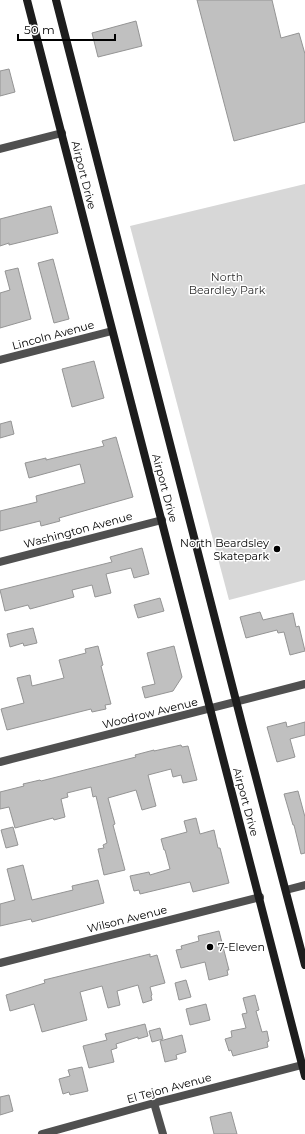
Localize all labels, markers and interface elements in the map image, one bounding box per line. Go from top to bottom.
scale bar [18,16,115,42]
text: 50 m [24,22,55,37]
street label: Airport Drive [69,139,99,211]
park label: North Beardley Park [189,270,266,297]
street label: Lincoln Avenue [10,317,96,353]
street label: Airport Drive [149,452,181,524]
street label: Washington Avenue [22,509,134,551]
place label: North Beardsley Skatepark [180,536,269,563]
marker: North Beardsley Skatepark [272,544,282,554]
street label: Woodrow Avenue [101,694,200,732]
street label: Airport Drive [230,766,262,838]
street label: Wilson Avenue [86,902,169,936]
place label: 7-Eleven [218,940,265,954]
marker: 7-Eleven [205,942,215,952]
street label: El Tejon Avenue [125,1070,213,1106]

